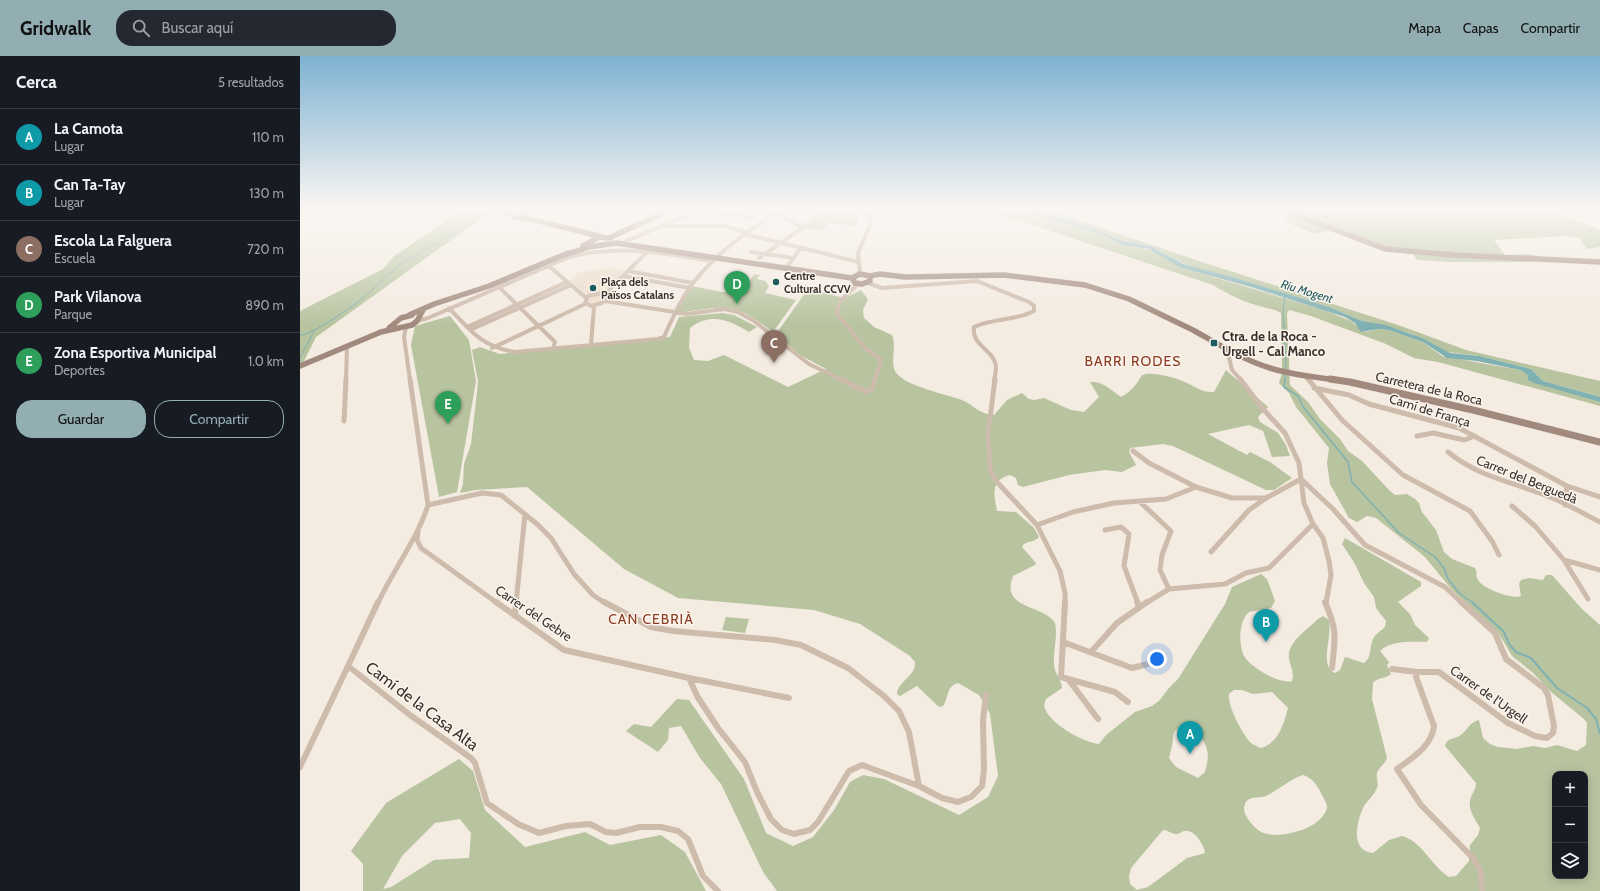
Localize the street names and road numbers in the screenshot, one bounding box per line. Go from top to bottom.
street label: Carretera de la Roca [1374,368,1485,408]
street label: Camí de França [1387,390,1473,430]
street label: Carrer del Berguedà [1474,451,1581,507]
street label: Carrer del Gebre [493,581,576,645]
street label: Camí de la Casa Alta [362,657,482,755]
street label: Carrer de l'Urgell [1447,662,1531,726]

